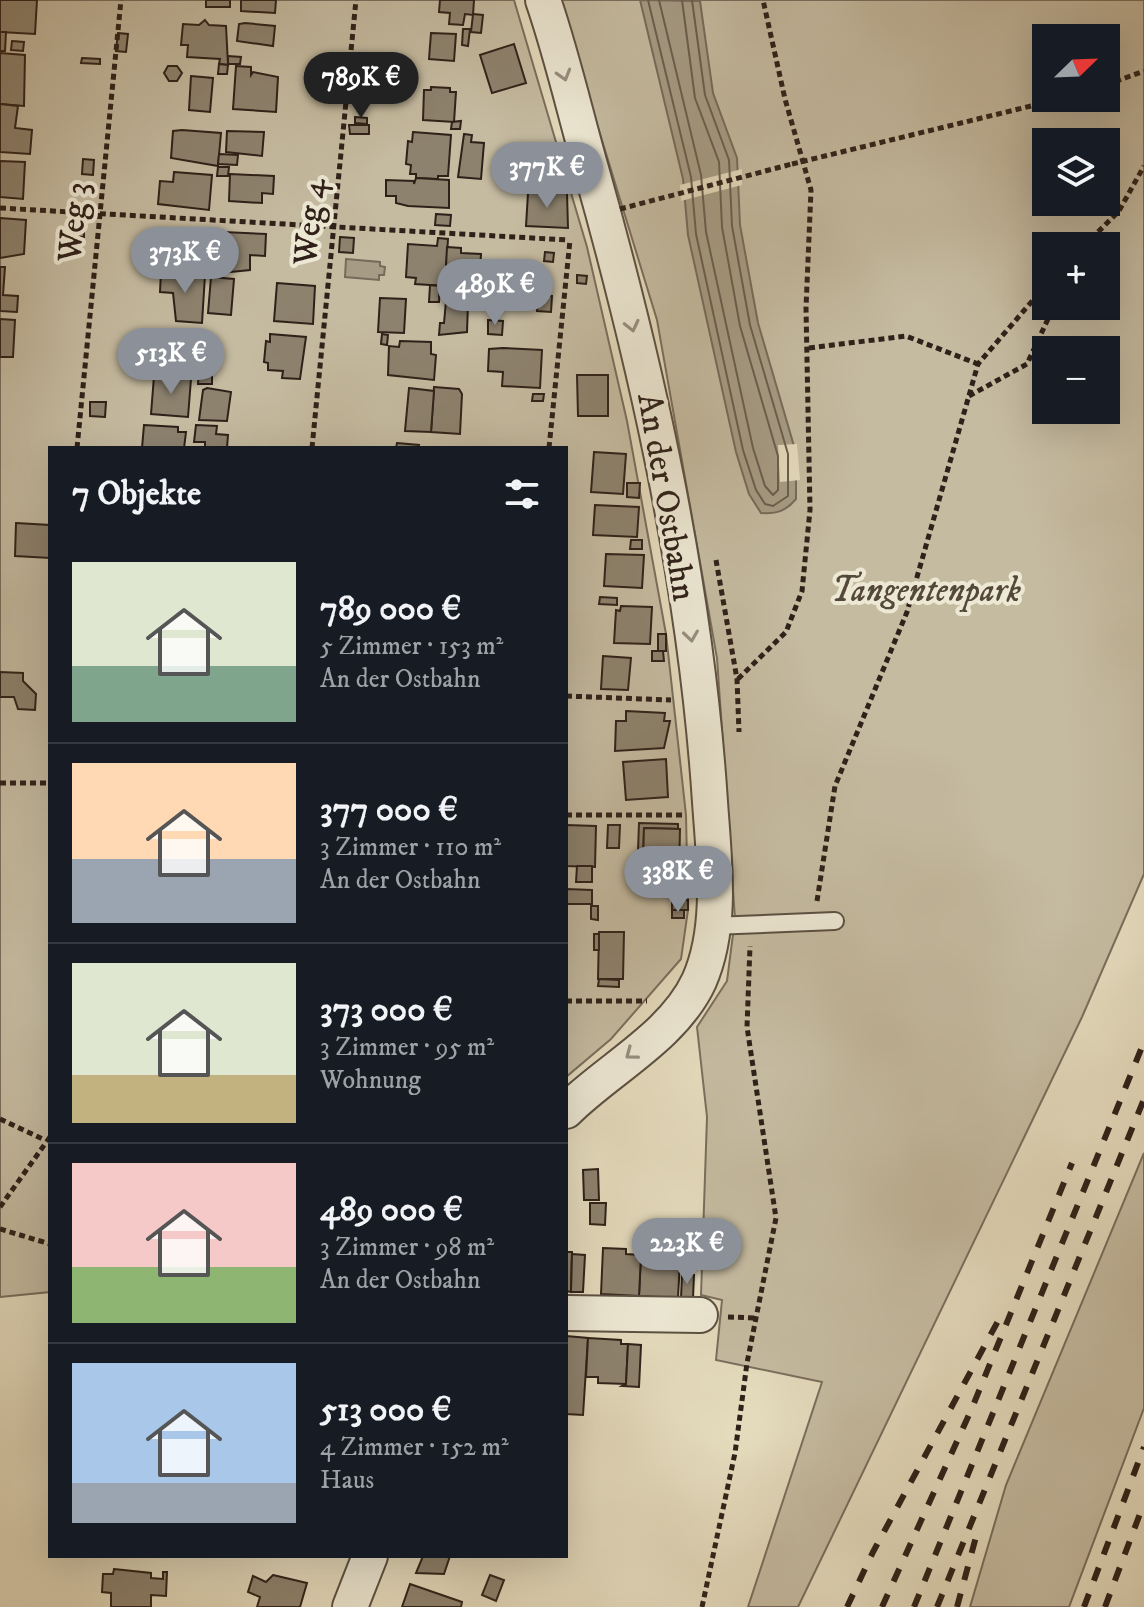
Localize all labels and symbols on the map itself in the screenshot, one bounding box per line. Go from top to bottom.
north arrow [1032,24,1120,112]
pin: 789K € [296,52,426,120]
one-way arrow [555,68,572,81]
pin: 377K € [482,142,612,210]
street label: Weg 4 [284,175,336,268]
street label: Weg 3 [49,180,99,265]
pin: 373K € [120,227,250,295]
pin: 489K € [430,259,560,327]
one-way arrow [622,319,639,333]
pin: 513K € [106,328,236,396]
street label: An der Ostbahn [627,390,705,604]
park label: Tangentenpark [831,570,1022,612]
one-way arrow [682,630,699,643]
pin: 338K € [613,846,743,914]
one-way arrow [626,1044,640,1058]
pin: 223K € [622,1218,752,1286]

